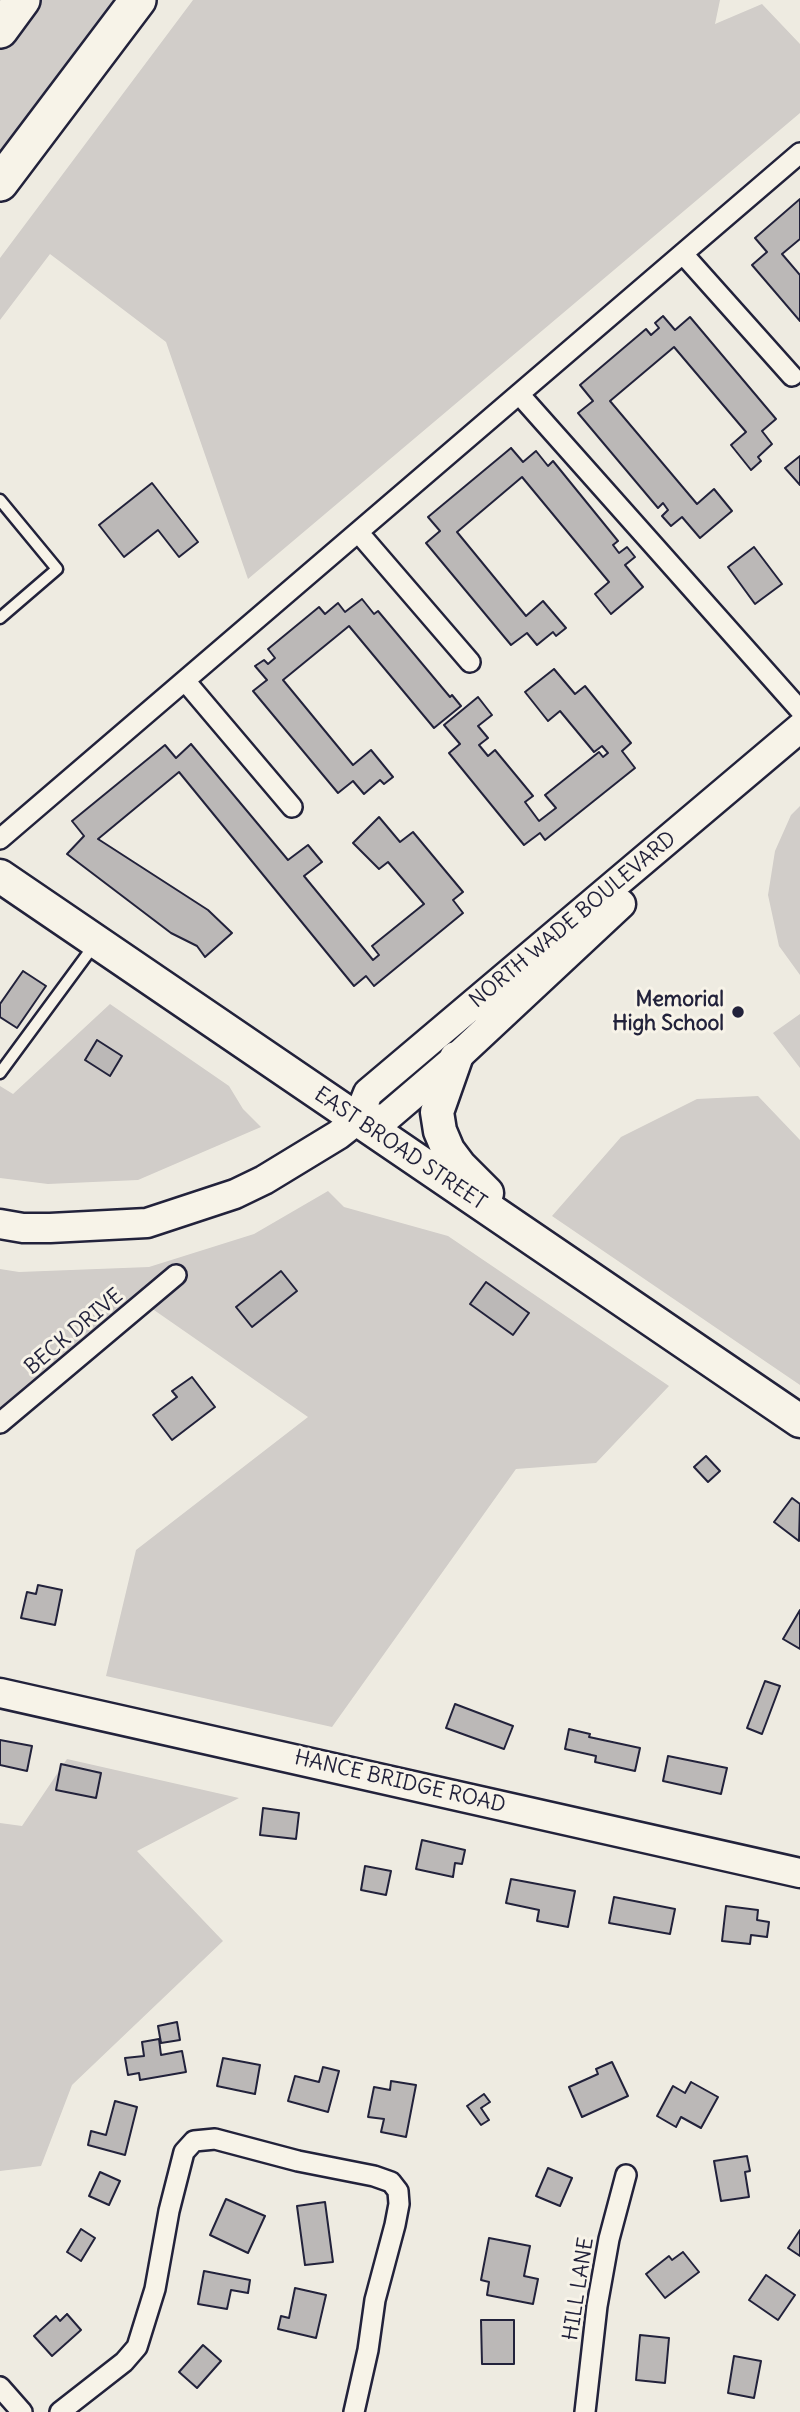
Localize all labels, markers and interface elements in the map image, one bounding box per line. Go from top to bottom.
street label: NORTH WADE BOULEVARD [465,826,681,1014]
place label: Memorial High School [613,987,724,1037]
marker: Memorial High School [730,1004,746,1020]
street label: EAST BROAD STREET [309,1082,491,1216]
street label: BECK DRIVE [20,1284,128,1380]
street label: HANCE BRIDGE ROAD [292,1745,508,1819]
street label: HILL LANE [558,2236,600,2342]

